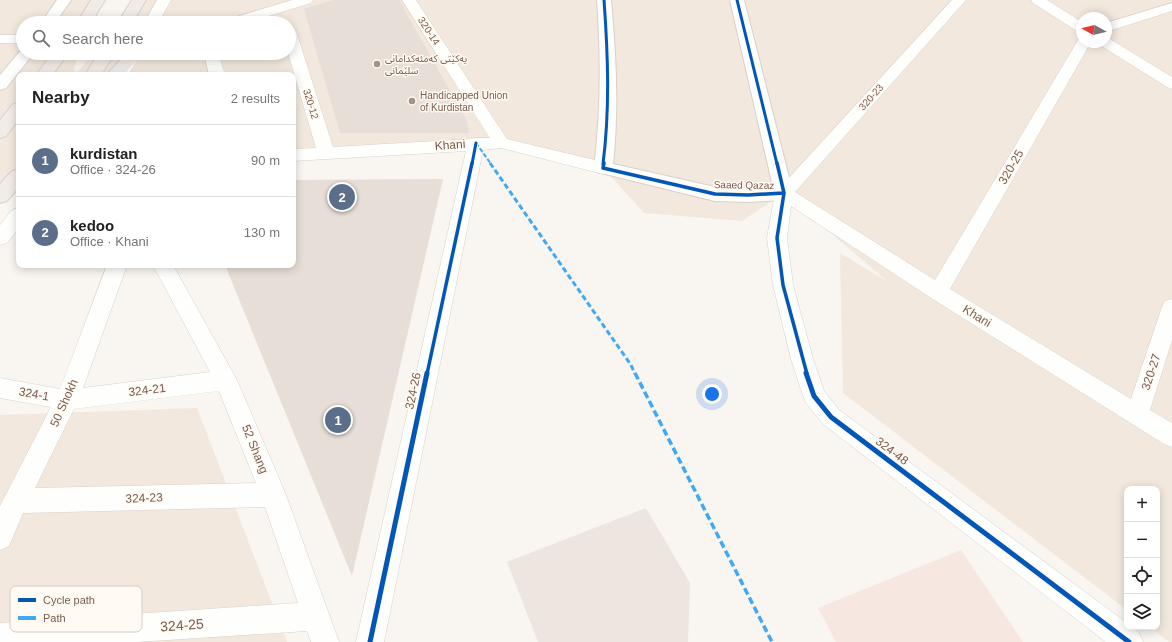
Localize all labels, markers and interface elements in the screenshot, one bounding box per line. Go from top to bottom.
north arrow [1076,12,1112,48]
street label: 320-14 [416,15,442,47]
search box [16,16,296,60]
icon: search [30,27,52,49]
text: Search here [62,30,144,47]
place label: یەکێتی کەمئەکدامانی سلێمانی [385,53,467,76]
marker: یەکێتی کەمئەکدامانی سلێمانی [372,59,382,69]
street label: 320-23 [856,81,886,112]
text: Nearby [32,88,90,107]
street label: 320-12 [301,88,321,121]
place label: Handicapped Union of Kurdistan [420,90,508,113]
text: 2 results [231,91,280,106]
marker: Handicapped Union of Kurdistan [407,96,417,106]
street label: Khani [434,137,466,153]
text: kurdistan [70,145,138,162]
street label: 320-25 [996,147,1027,187]
text: 1 [41,153,49,168]
text: 90 m [251,153,280,168]
text: Office · 324-26 [70,162,156,177]
street label: Saaed Qazaz [714,179,774,191]
pin: 2 [329,182,355,212]
text: kedoo [70,217,114,234]
text: 2 [41,225,49,240]
text: 130 m [244,225,280,240]
text: Office · Khani [70,234,149,249]
street label: Khani [960,302,994,330]
street label: 320-27 [1139,352,1164,392]
street label: 324-26 [402,371,424,411]
street label: 50 Shokh [47,377,81,429]
street label: 324-21 [128,381,167,399]
street label: 324-1 [18,384,51,404]
your location [702,384,722,404]
pin: 1 [325,405,351,435]
street label: 52 Shang [239,423,271,475]
street label: 324-48 [873,434,911,468]
map controls [1124,486,1160,630]
button: + [1124,486,1160,522]
street label: 324-23 [125,490,163,506]
button: − [1124,522,1160,558]
button: locate [1124,558,1160,594]
legend [10,586,142,632]
text: Cycle path [43,594,95,606]
button: layers [1124,594,1160,630]
text: Path [43,612,66,624]
street label: 324-25 [160,615,205,635]

